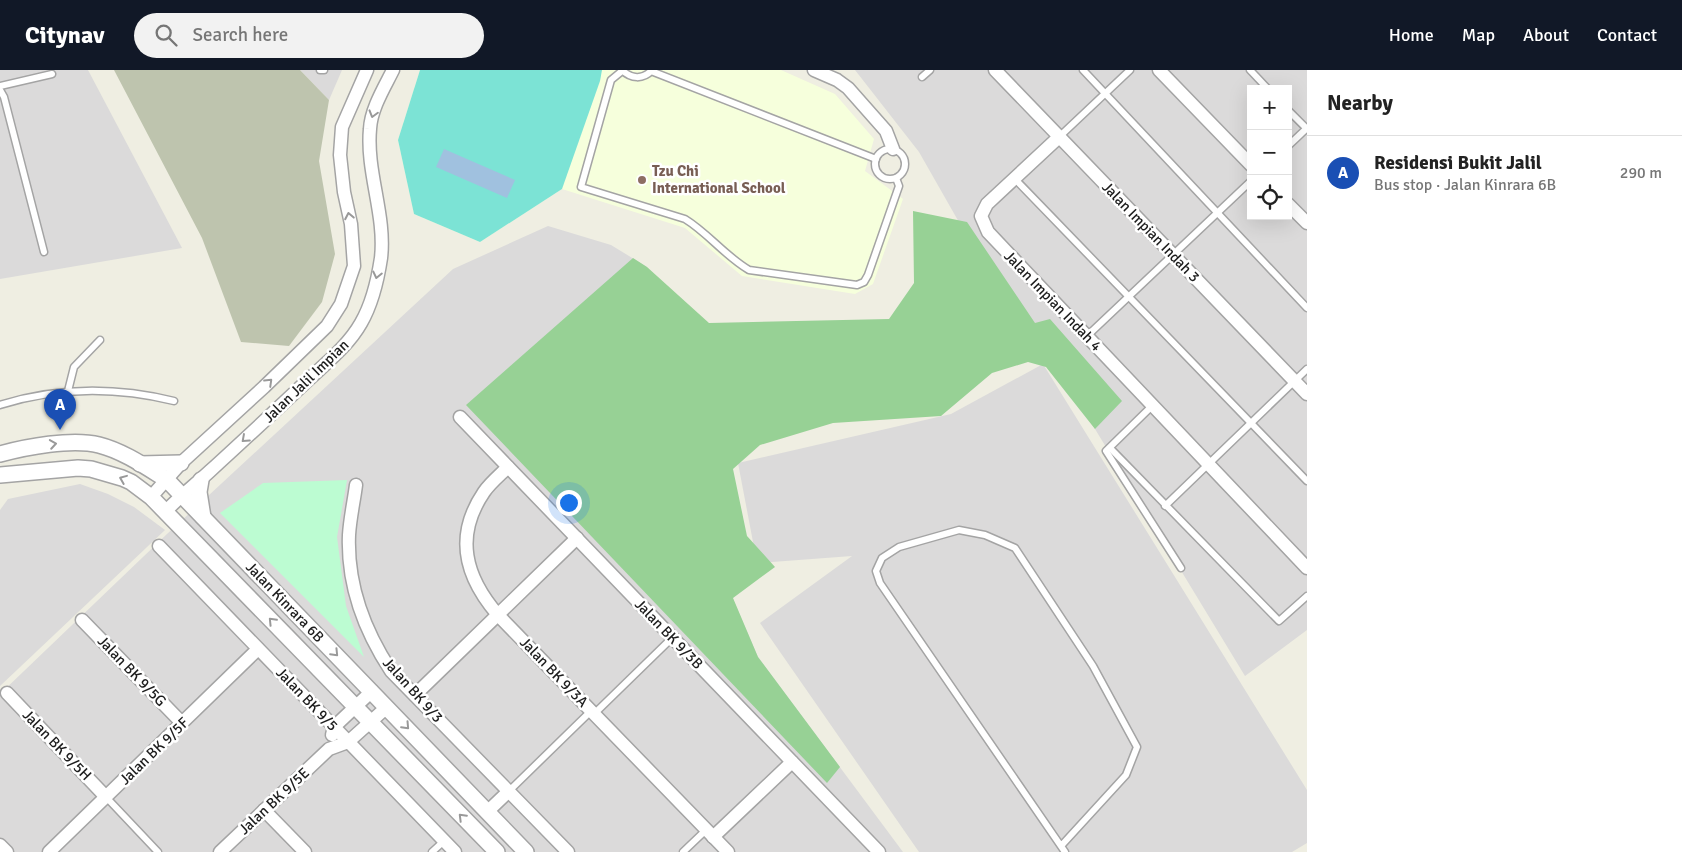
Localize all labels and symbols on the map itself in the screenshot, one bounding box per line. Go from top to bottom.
one-way arrow [369,110,379,118]
place label: Tzu Chi International School [652,162,786,197]
marker: Tzu Chi International School [636,174,648,186]
street label: Jalan Impian Indah 3 [1098,178,1204,286]
one-way arrow [345,212,355,220]
street label: Jalan Impian Indah 4 [1000,247,1106,355]
one-way arrow [372,271,383,280]
street label: Jalan Jalil Impian [260,336,352,426]
one-way arrow [263,379,272,388]
pin: A [44,389,76,430]
one-way arrow [242,433,251,442]
one-way arrow [50,439,58,450]
one-way arrow [119,474,128,485]
your location [556,490,582,516]
street label: Jalan Kinrara 6B [242,558,328,646]
street label: Jalan BK 9/3B [631,595,707,673]
one-way arrow [269,618,278,627]
street label: Jalan BK 9/5G [94,632,170,710]
street label: Jalan BK 9/3A [516,633,592,711]
one-way arrow [329,648,338,657]
street label: Jalan BK 9/3 [379,654,447,726]
street label: Jalan BK 9/5 [272,664,342,734]
street label: Jalan BK 9/5H [19,706,95,784]
street label: Jalan BK 9/5F [116,713,192,788]
one-way arrow [400,721,409,730]
street label: Jalan BK 9/5E [235,764,313,838]
one-way arrow [459,814,468,823]

